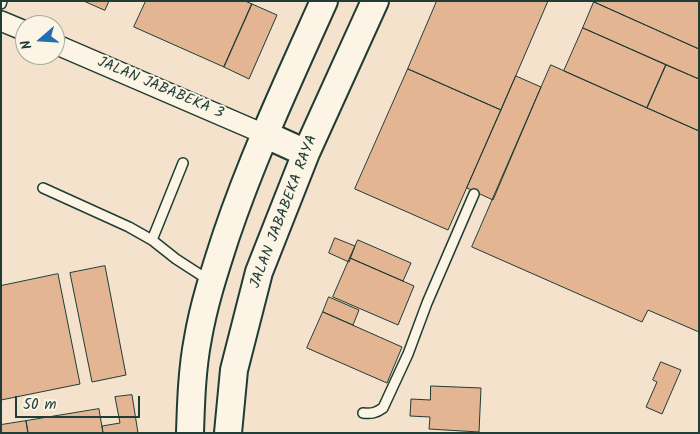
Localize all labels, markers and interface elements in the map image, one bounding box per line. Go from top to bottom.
north arrow [15,15,65,65]
text: N [15,37,39,52]
street label: JALAN JABABEKA 3 [94,54,226,124]
street label: JALAN JABABEKA RAYA [248,133,322,291]
scale bar [18,386,142,418]
text: 50 m [23,393,57,417]

